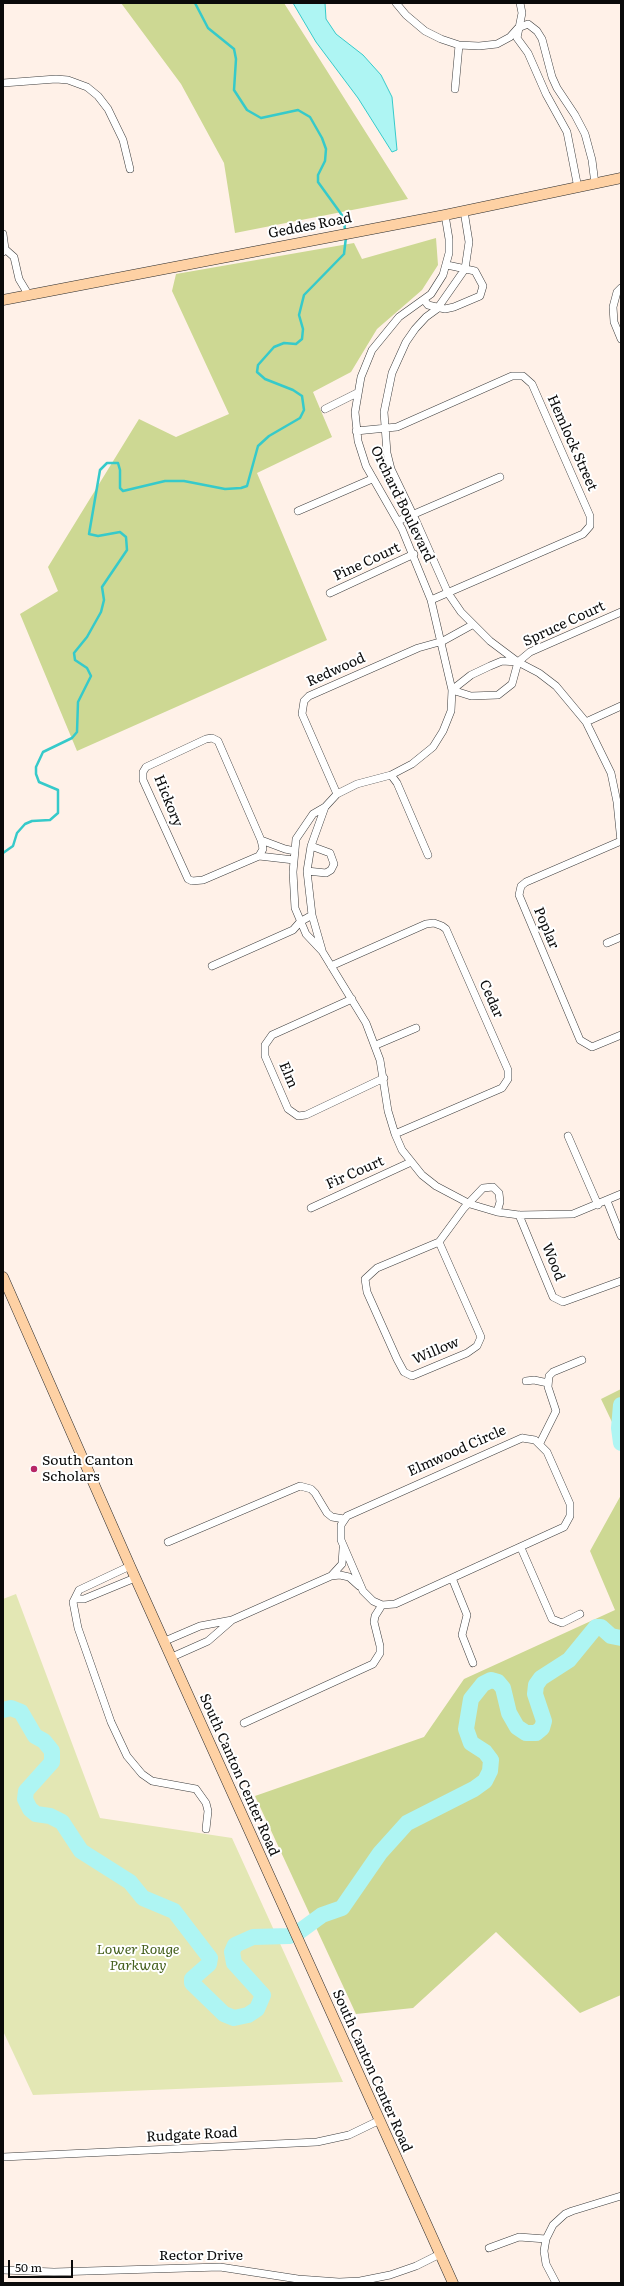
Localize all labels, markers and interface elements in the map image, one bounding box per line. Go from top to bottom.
street label: Geddes Road [267,210,353,242]
street label: Hemlock Street [543,392,601,494]
street label: Orchard Boulevard [367,443,437,565]
street label: Pine Court [331,539,403,585]
street label: Spruce Court [520,598,608,650]
street label: Redwood [304,650,368,690]
street label: Hickory [150,773,186,829]
street label: Poplar [530,905,562,951]
street label: Cedar [475,977,507,1021]
street label: Elm [275,1059,301,1091]
street label: Fir Court [323,1153,387,1193]
street label: Wood [538,1241,568,1283]
street label: Willow [410,1334,462,1368]
street label: Elmwood Circle [405,1422,509,1480]
place label: South Canton Scholars [42,1453,134,1486]
marker: South Canton Scholars [29,1464,39,1474]
street label: South Canton Center Road [195,1691,283,1859]
park label: Lower Rouge Parkway [96,1942,180,1974]
street label: South Canton Center Road [328,1987,416,2155]
street label: Rudgate Road [146,2124,238,2146]
street label: Rector Drive [159,2248,243,2264]
scale bar [10,2252,75,2278]
text: 50 m [15,2258,42,2276]

